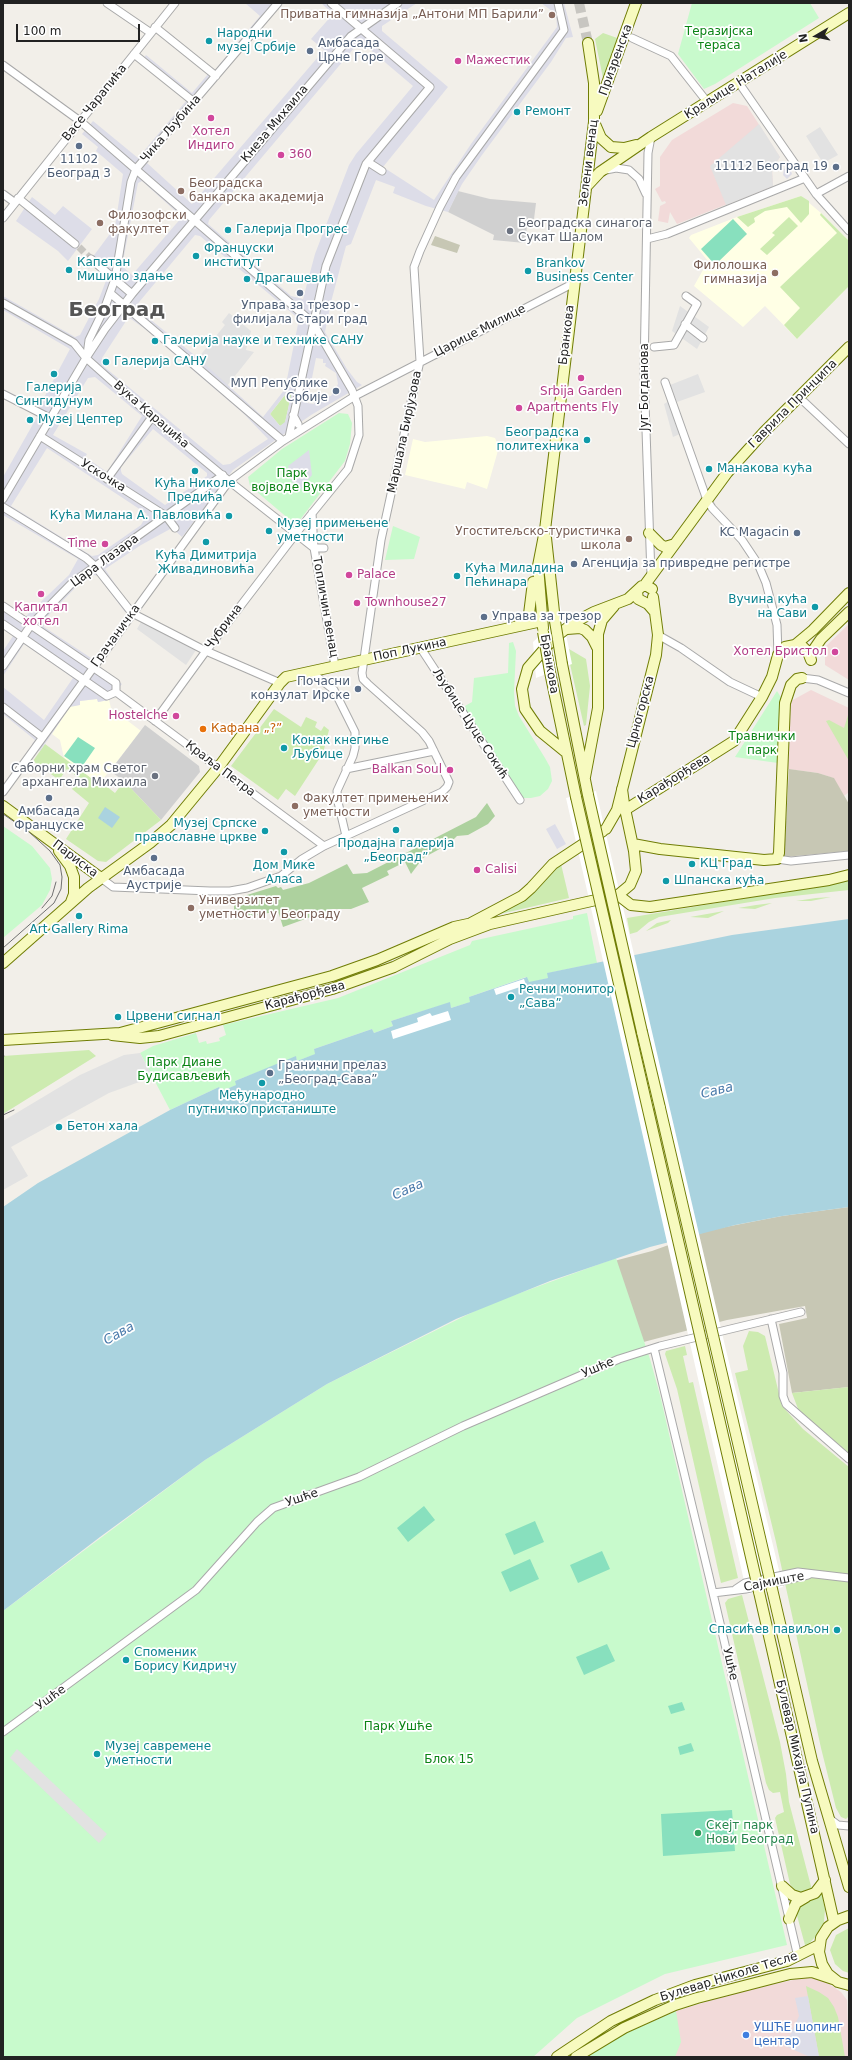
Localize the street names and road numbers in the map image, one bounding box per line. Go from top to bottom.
street label: Призренска [596,22,636,98]
street label: Краљице Наталије [682,48,790,122]
street label: Васе Чарапића [60,62,130,144]
street label: Кнеза Михаила [238,82,312,166]
street label: Чика Љубина [138,92,204,166]
street label: Зелени венац [577,119,601,207]
street label: Царице Милице [432,302,528,360]
street label: Бранкова [556,304,578,366]
street label: Југ Богданова [638,343,652,431]
street label: Гаврила Принципа [746,357,840,451]
street label: Маршала Бирјузова [385,370,425,494]
street label: Вука Караџића [110,378,192,452]
street label: Ускочка [78,457,128,495]
street label: Цара Лазара [68,532,142,590]
street label: Топличин венац [309,555,341,659]
street label: Чубрина [202,601,246,653]
street label: Грачаничка [88,602,144,670]
street label: Бранкова [537,633,561,695]
street label: Поп Лукина [372,635,448,665]
street label: Љубице Цуце Сокић [429,666,511,782]
street label: Црногорска [624,674,658,750]
street label: Краља Петра [182,738,258,800]
street label: Карађорђева [635,751,713,807]
street label: Париска [50,837,100,881]
street label: Карађорђева [263,978,347,1014]
street label: Ушће [580,1355,616,1381]
street label: Ушће [284,1486,320,1510]
street label: Сајмиште [743,1569,805,1595]
street label: Ушће [719,1646,741,1682]
street label: Булевар Михајла Пупина [772,1678,822,1836]
street label: Ушће [33,1682,69,1714]
street label: Булевар Николе Тесле [659,1949,799,2005]

